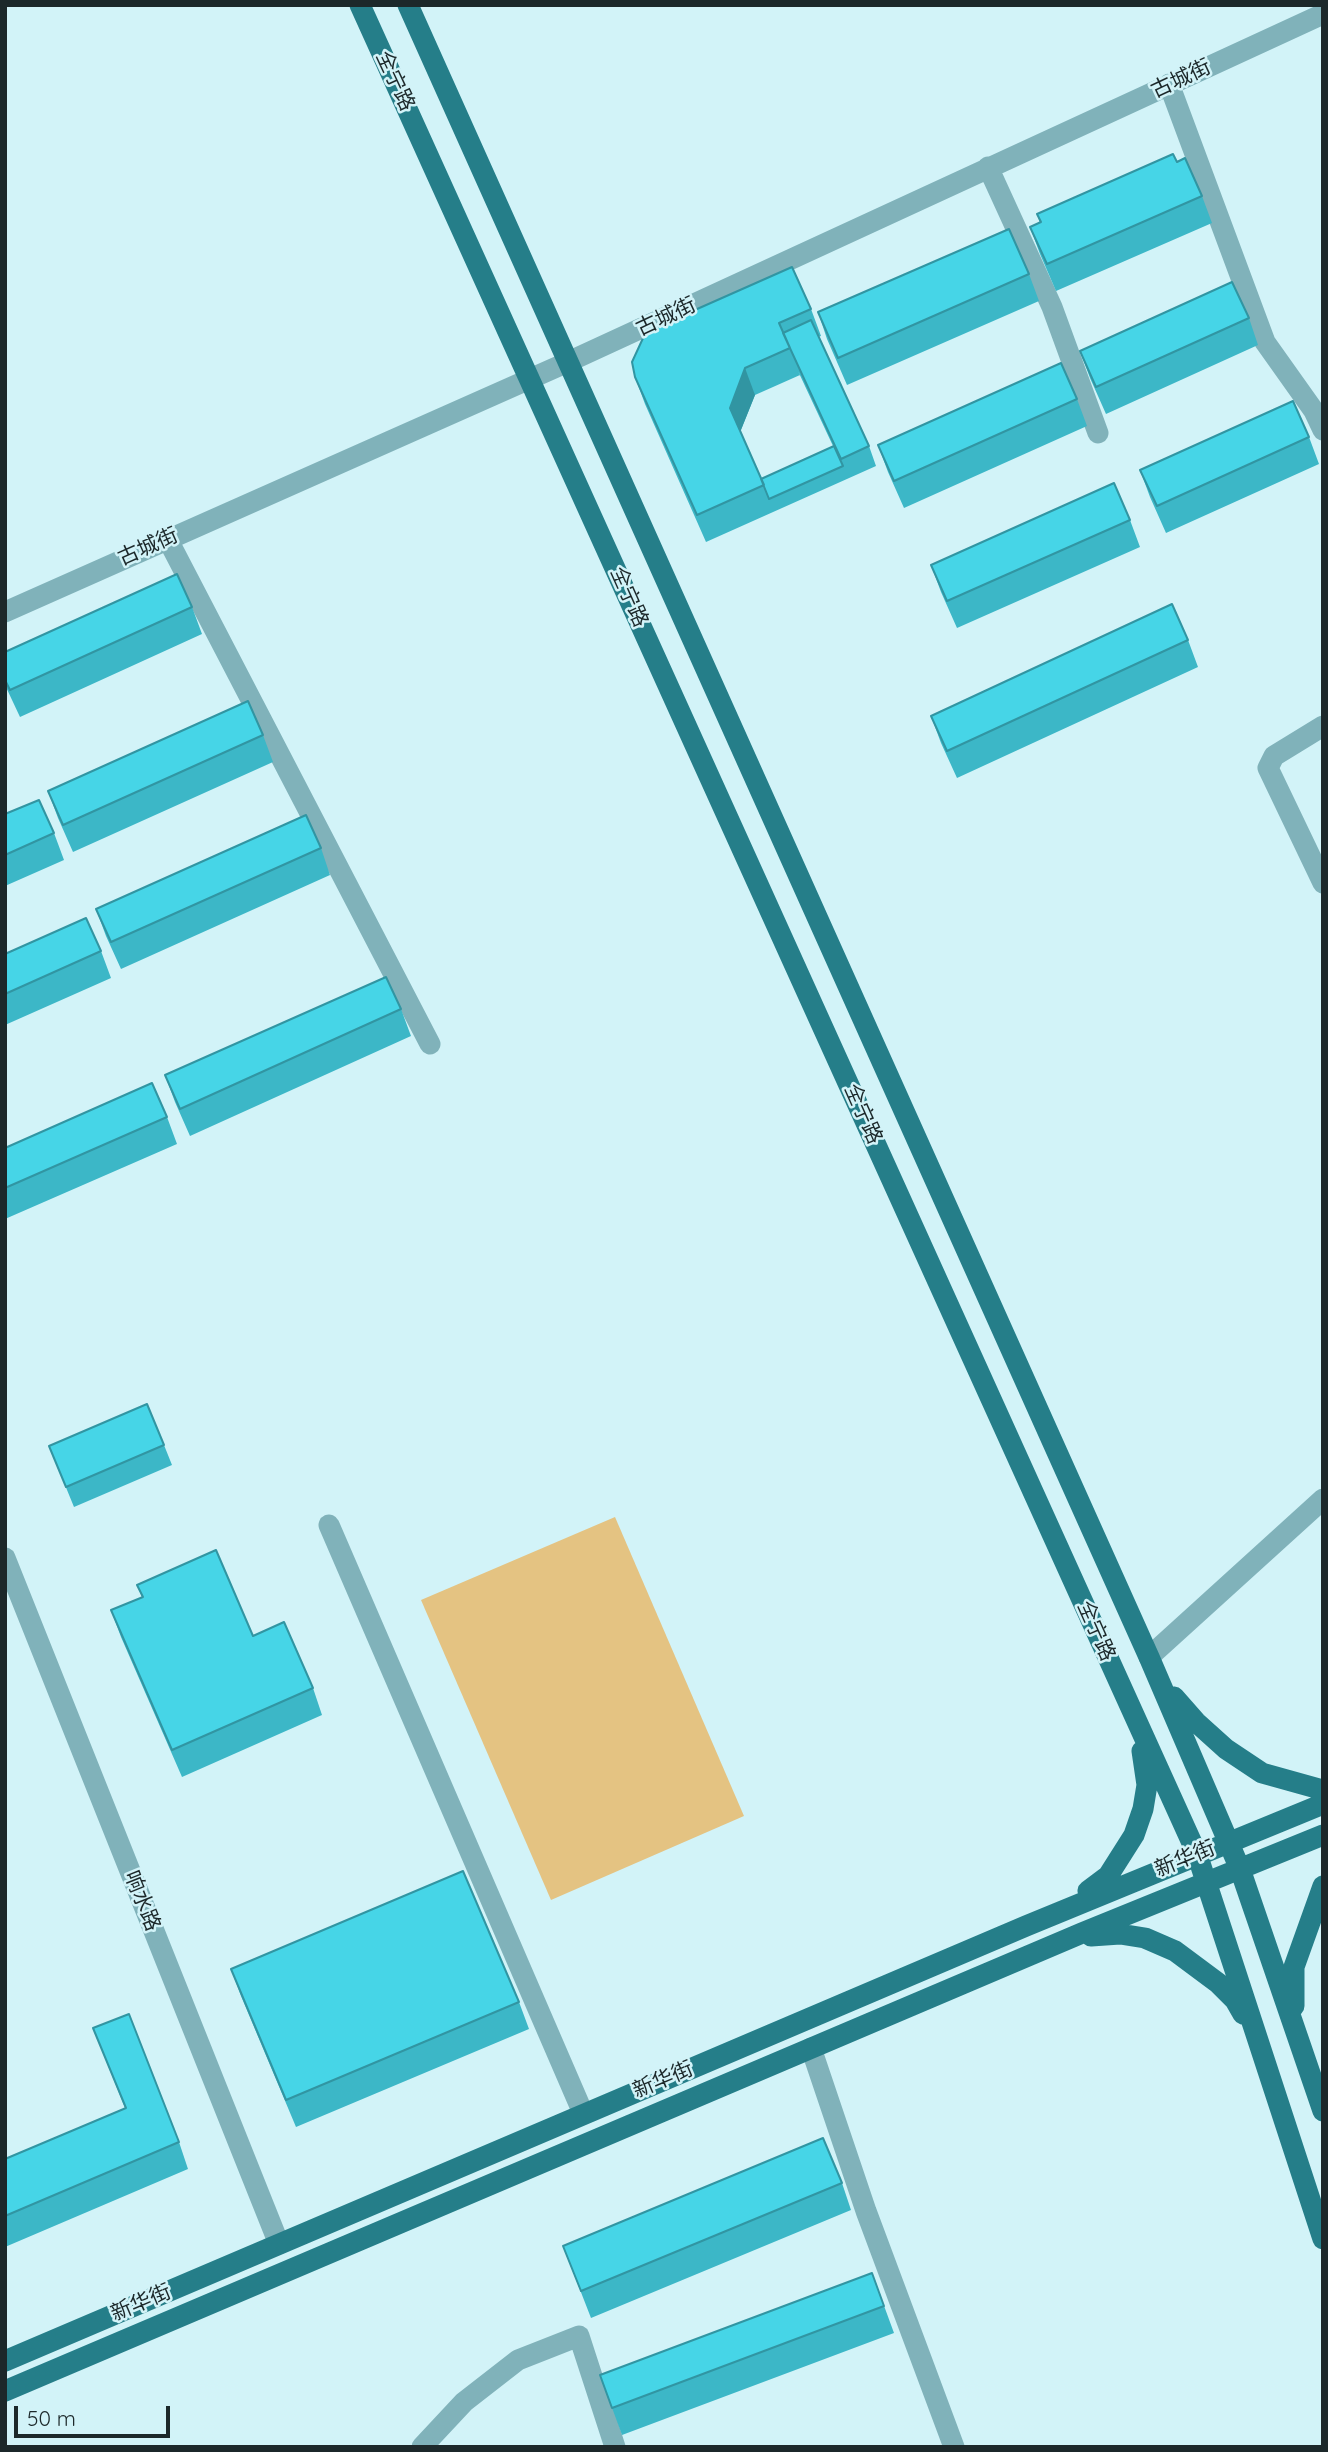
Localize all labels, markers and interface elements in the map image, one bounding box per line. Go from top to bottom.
street label: 全宁路 [370,47,420,115]
street label: 古城街 [1147,54,1215,104]
street label: 古城街 [632,292,700,342]
street label: 古城街 [114,523,182,571]
street label: 全宁路 [605,563,653,631]
street label: 全宁路 [839,1080,887,1148]
street label: 全宁路 [1072,1597,1120,1665]
street label: 新华街 [1151,1836,1219,1882]
street label: 响水路 [119,1867,165,1935]
street label: 新华街 [629,2056,697,2104]
street label: 新华街 [107,2279,175,2327]
scale bar [18,2392,173,2436]
text: 50 m [27,2405,76,2431]

